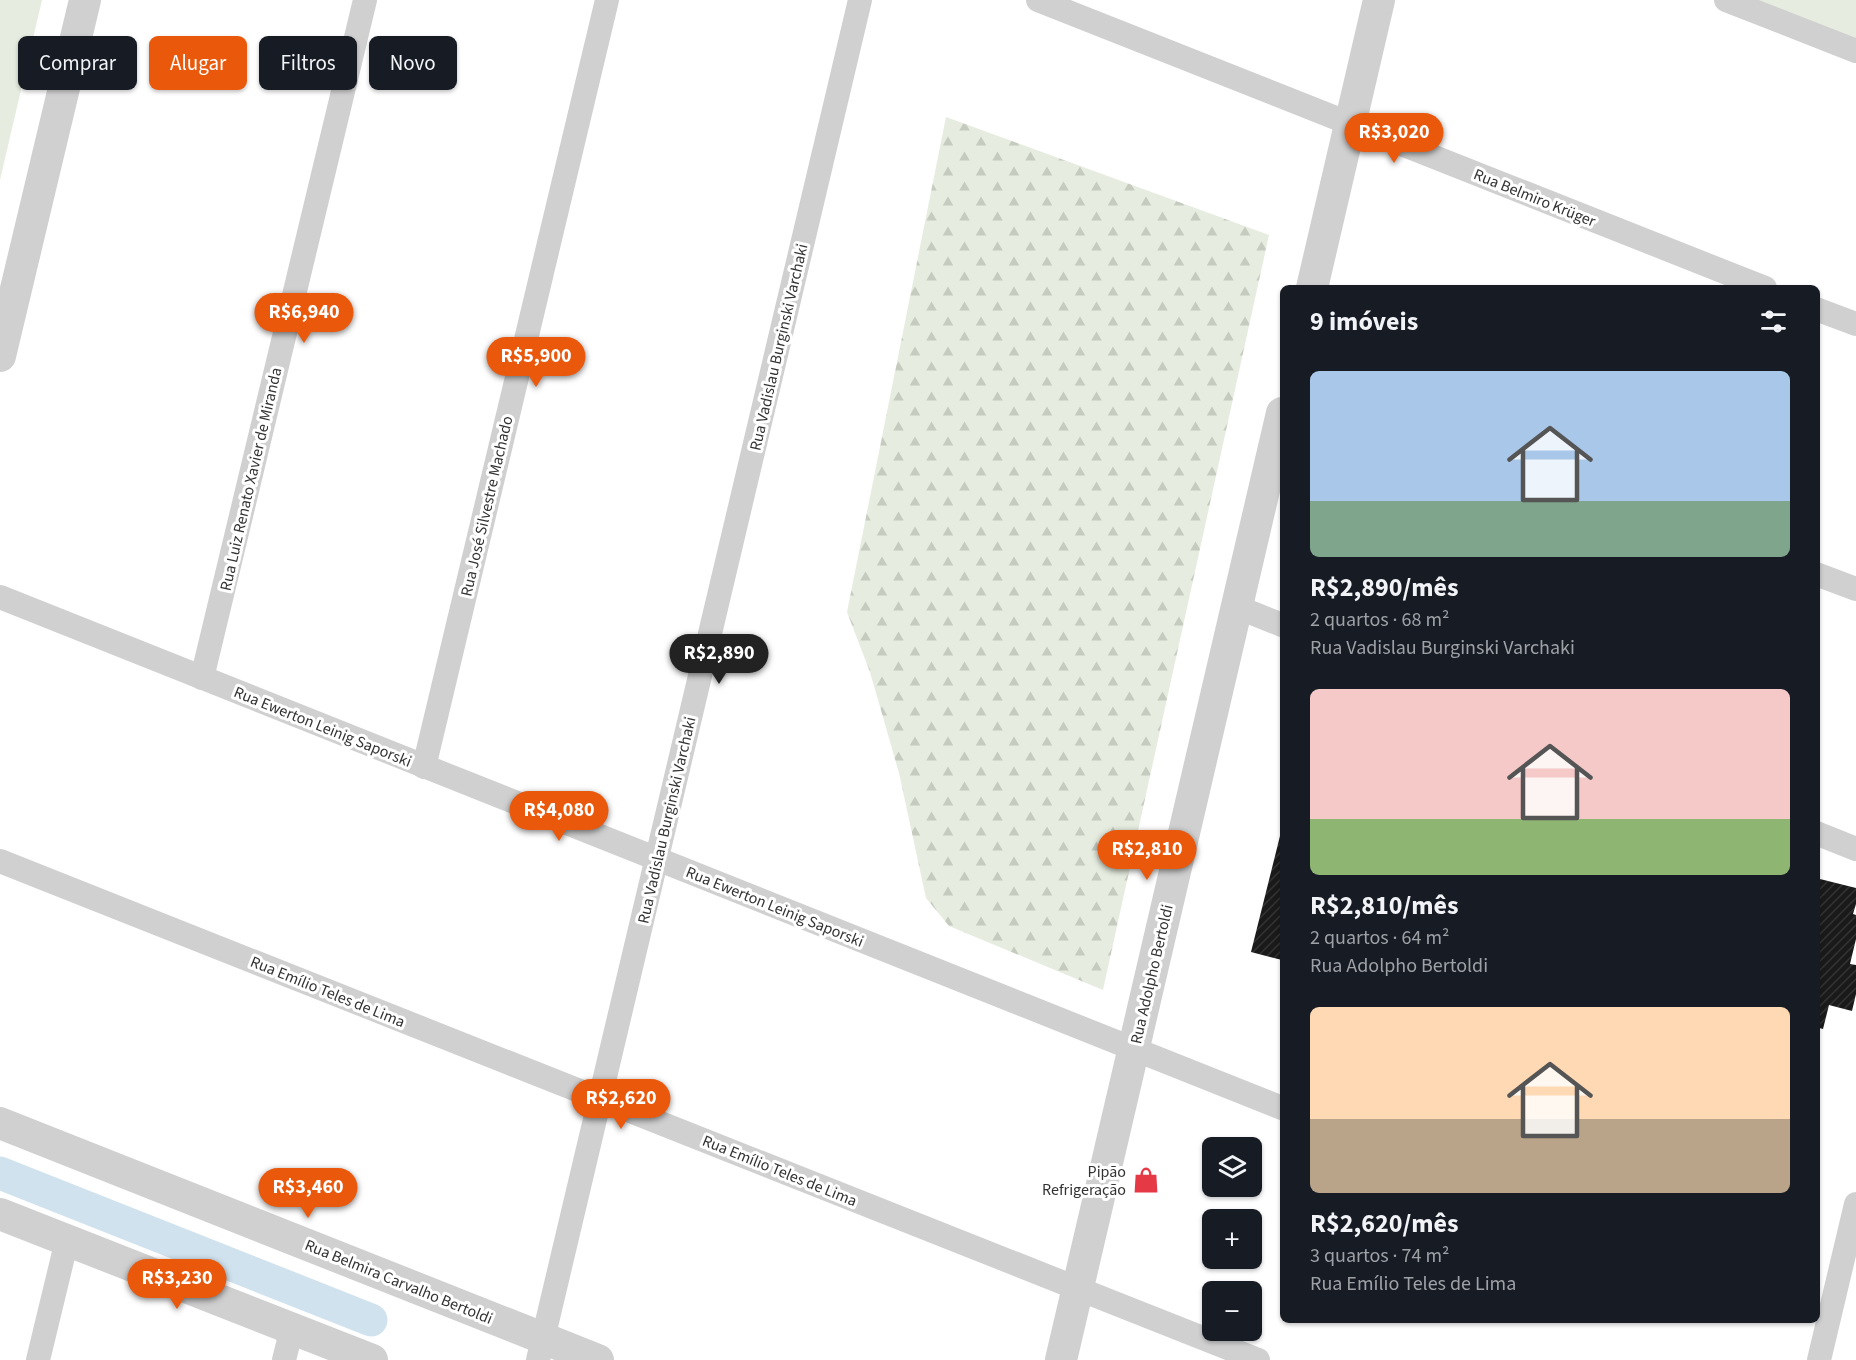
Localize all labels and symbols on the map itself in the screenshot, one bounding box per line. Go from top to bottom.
pin: R$3,020 [1339,113,1449,164]
street label: Rua Belmiro Krüger [1470,163,1599,233]
street label: Rua Vadislau Burginski Varchaki [744,242,814,453]
pin: R$6,940 [249,293,359,344]
pin: R$5,900 [481,337,591,388]
street label: Rua Luiz Renato Xavier de Miranda [215,365,287,593]
street label: Rua José Silvestre Machado [455,414,518,599]
pin: R$2,890 [664,634,774,685]
street label: Rua Ewerton Leinig Saporski [230,681,415,773]
street label: Rua Vadislau Burginski Varchaki [632,715,702,926]
pin: R$4,080 [504,791,614,842]
pin: R$2,810 [1092,830,1202,881]
street label: Rua Ewerton Leinig Saporski [682,861,867,953]
street label: Rua Adolpho Bertoldi [1125,902,1179,1046]
street label: Rua Emílio Teles de Lima [247,951,408,1033]
pin: R$2,620 [566,1079,676,1130]
street label: Rua Emílio Teles de Lima [699,1130,860,1212]
place label: Pipão Refrigeração [1042,1161,1126,1201]
shop icon: Pipão Refrigeração [1131,1165,1161,1195]
pin: R$3,460 [253,1168,363,1219]
street label: Rua Belmira Carvalho Bertoldi [301,1234,496,1330]
pin: R$3,230 [122,1259,232,1310]

